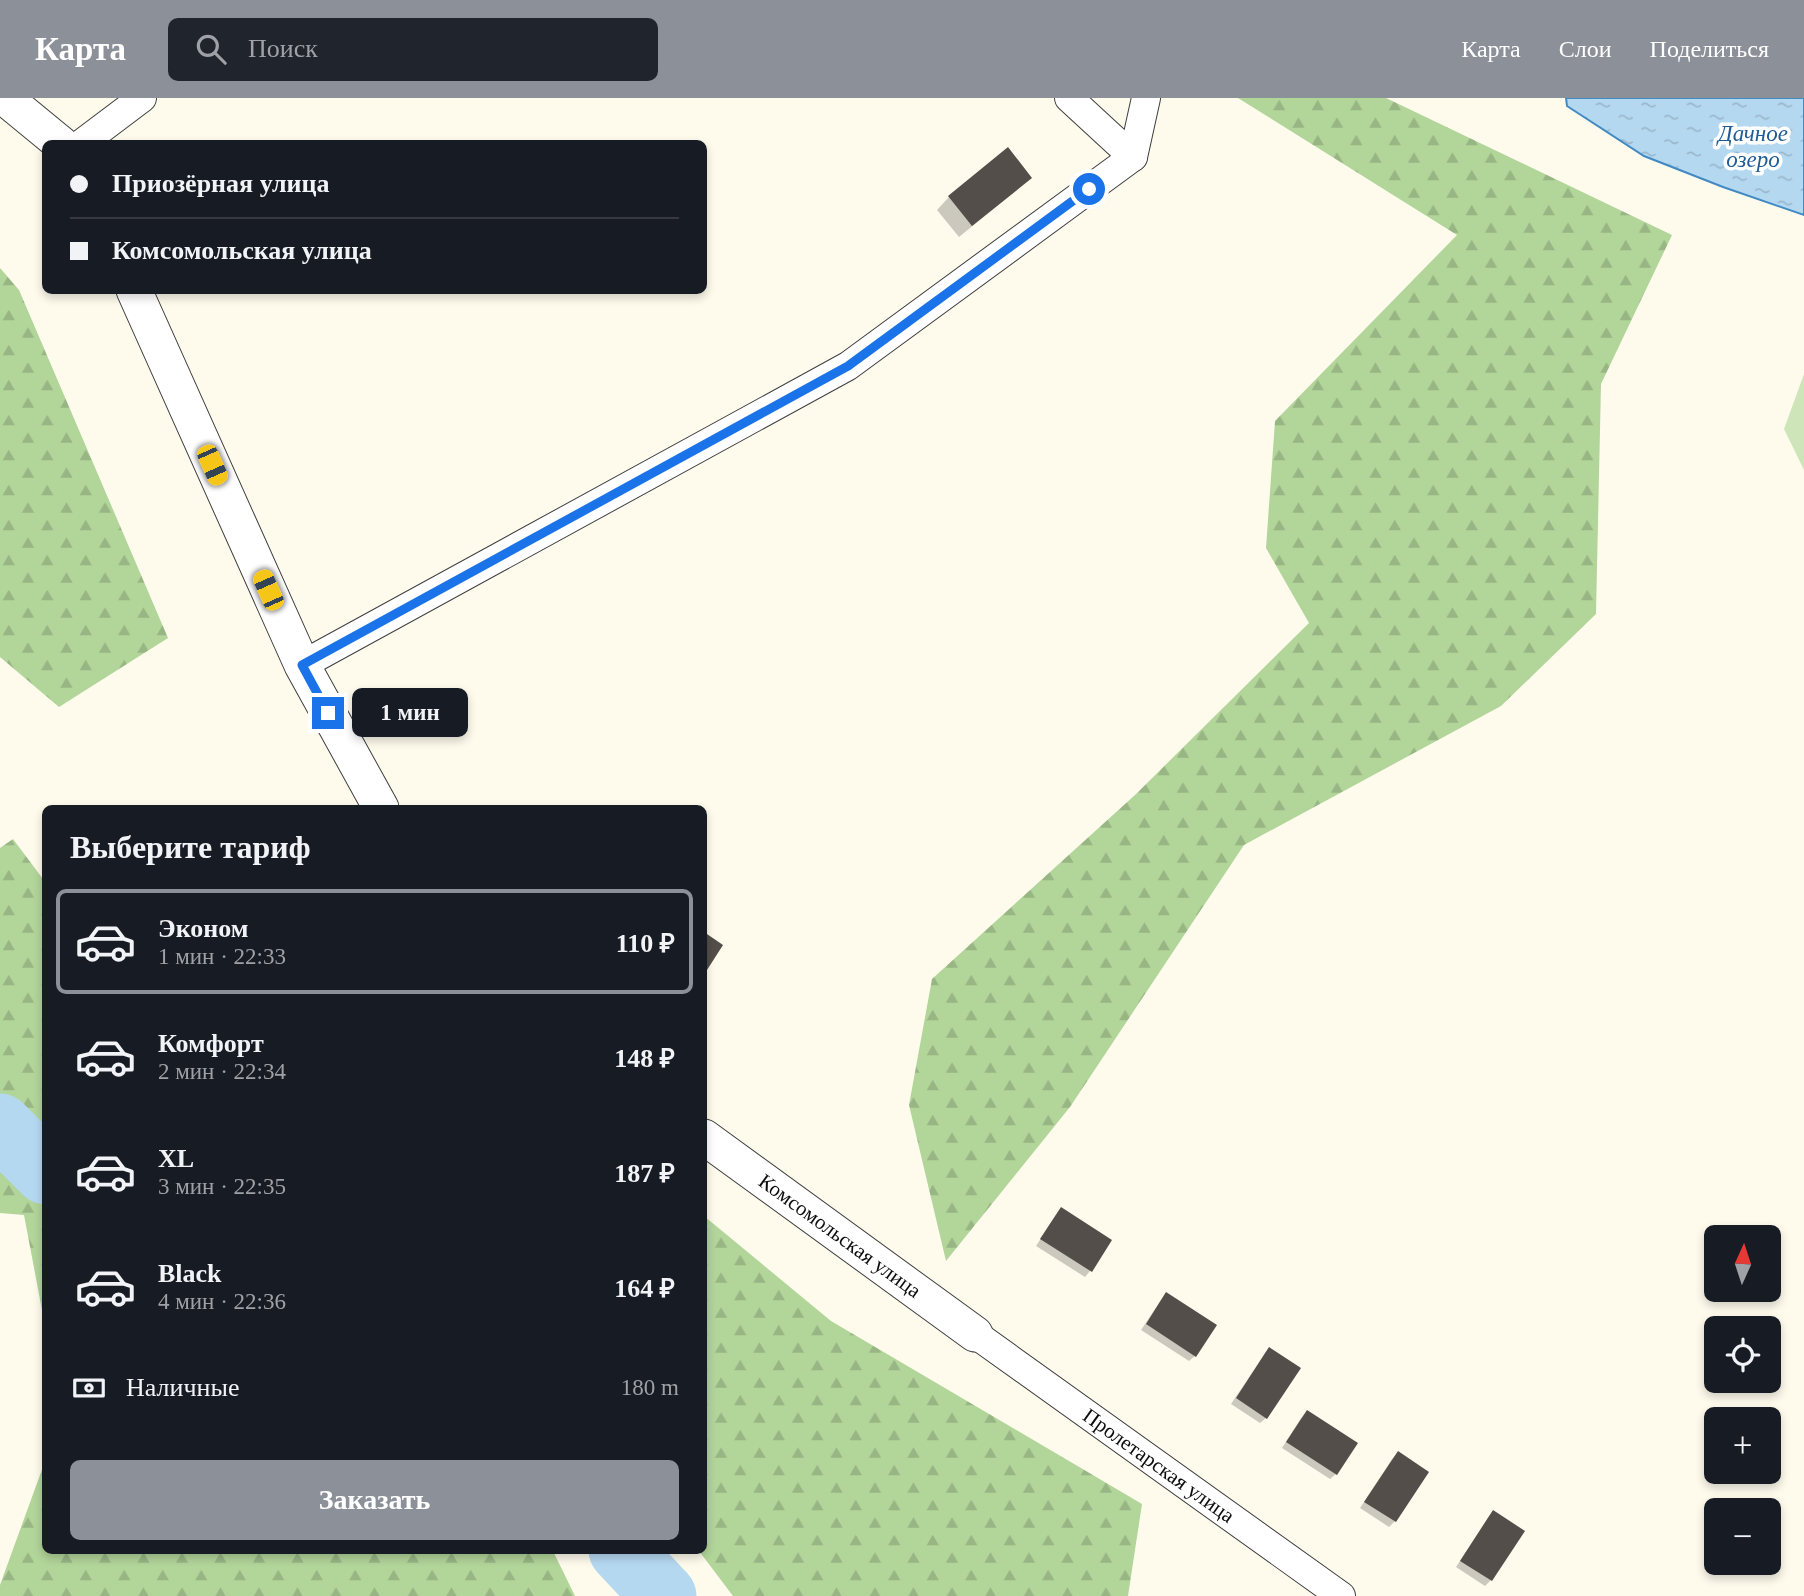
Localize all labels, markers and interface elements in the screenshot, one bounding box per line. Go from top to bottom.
search box [168,18,658,81]
icon: search [192,30,230,68]
text: Карта [35,31,126,67]
text: Поиск [248,34,318,63]
text: Карта [1461,36,1521,62]
text: Слои [1559,36,1612,62]
text: Поделиться [1650,36,1769,62]
water label: Дачное озеро [1716,121,1788,172]
text: Приозёрная улица [112,169,330,198]
route start [1073,173,1105,205]
text: Комсомольская улица [112,236,372,265]
car [194,442,231,488]
car [250,567,287,613]
callout: 1 мин [352,688,468,738]
route end [312,697,344,729]
text: 1 мин [380,700,440,725]
text: Выберите тариф [70,829,311,865]
icon: car [74,910,137,973]
text: Эконом [158,914,248,943]
text: 110 ₽ [616,929,675,958]
text: 1 мин · 22:33 [158,944,286,969]
icon: car [74,1025,137,1088]
text: Комфорт [158,1029,264,1058]
text: 148 ₽ [614,1044,675,1073]
text: 2 мин · 22:34 [158,1059,286,1084]
icon: car [74,1140,137,1203]
text: XL [158,1144,194,1173]
text: 187 ₽ [614,1159,675,1188]
street label: Комсомольская улица [754,1169,926,1303]
text: 3 мин · 22:35 [158,1174,286,1199]
north arrow [1704,1225,1782,1302]
map controls [1704,1225,1781,1575]
icon: car [74,1255,137,1318]
text: Black [158,1259,222,1288]
text: 164 ₽ [614,1274,675,1303]
text: 4 мин · 22:36 [158,1289,286,1314]
button: locate [1704,1316,1781,1393]
icon: cash [70,1369,108,1407]
text: Наличные [126,1373,239,1402]
text: 180 m [621,1375,679,1400]
street label: Пролетарская улица [1078,1403,1240,1528]
button: + [1704,1407,1781,1484]
button: Заказать [70,1460,679,1540]
button: − [1704,1498,1781,1575]

